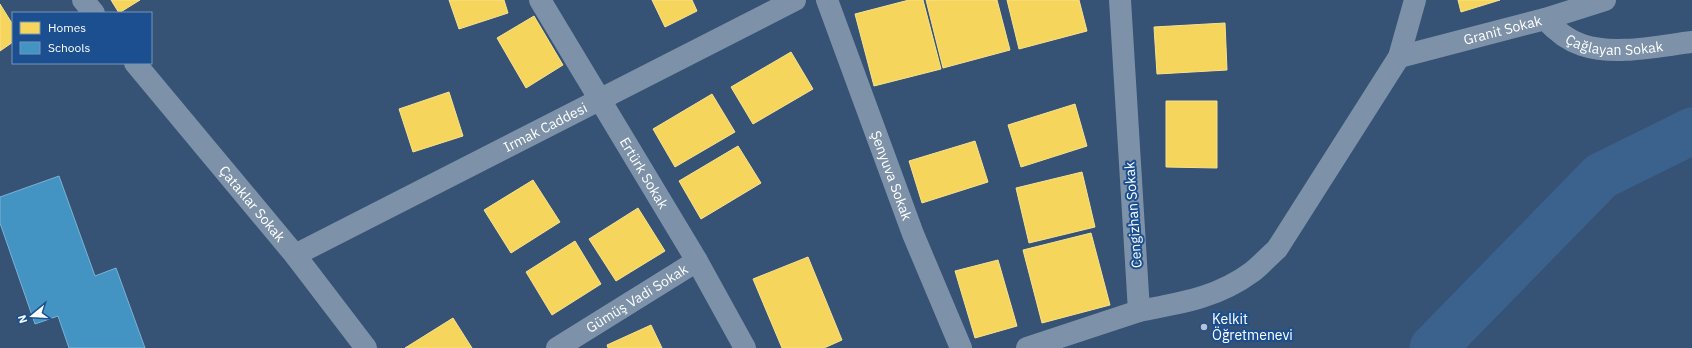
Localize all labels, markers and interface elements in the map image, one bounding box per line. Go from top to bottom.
street label: Granit Sokak [1461,11,1544,49]
legend [12,12,152,64]
text: Homes [48,20,86,35]
street label: Çağlayan Sokak [1562,30,1665,59]
text: Schools [48,40,91,55]
street label: Irmak Caddesi [500,99,590,156]
street label: Şenyuva Sokak [867,128,916,223]
street label: Ertürk Sokak [616,134,673,213]
street label: Cengizhan Sokak [1120,161,1146,269]
street label: Çataklar Sokak [215,162,290,246]
street label: Gümüş Vadi Sokak [583,260,692,337]
north arrow [12,296,52,336]
place label: Kelkit Öğretmenevi [1212,310,1293,344]
text: N [15,313,30,325]
marker: Kelkit Öğretmenevi [1199,322,1209,332]

